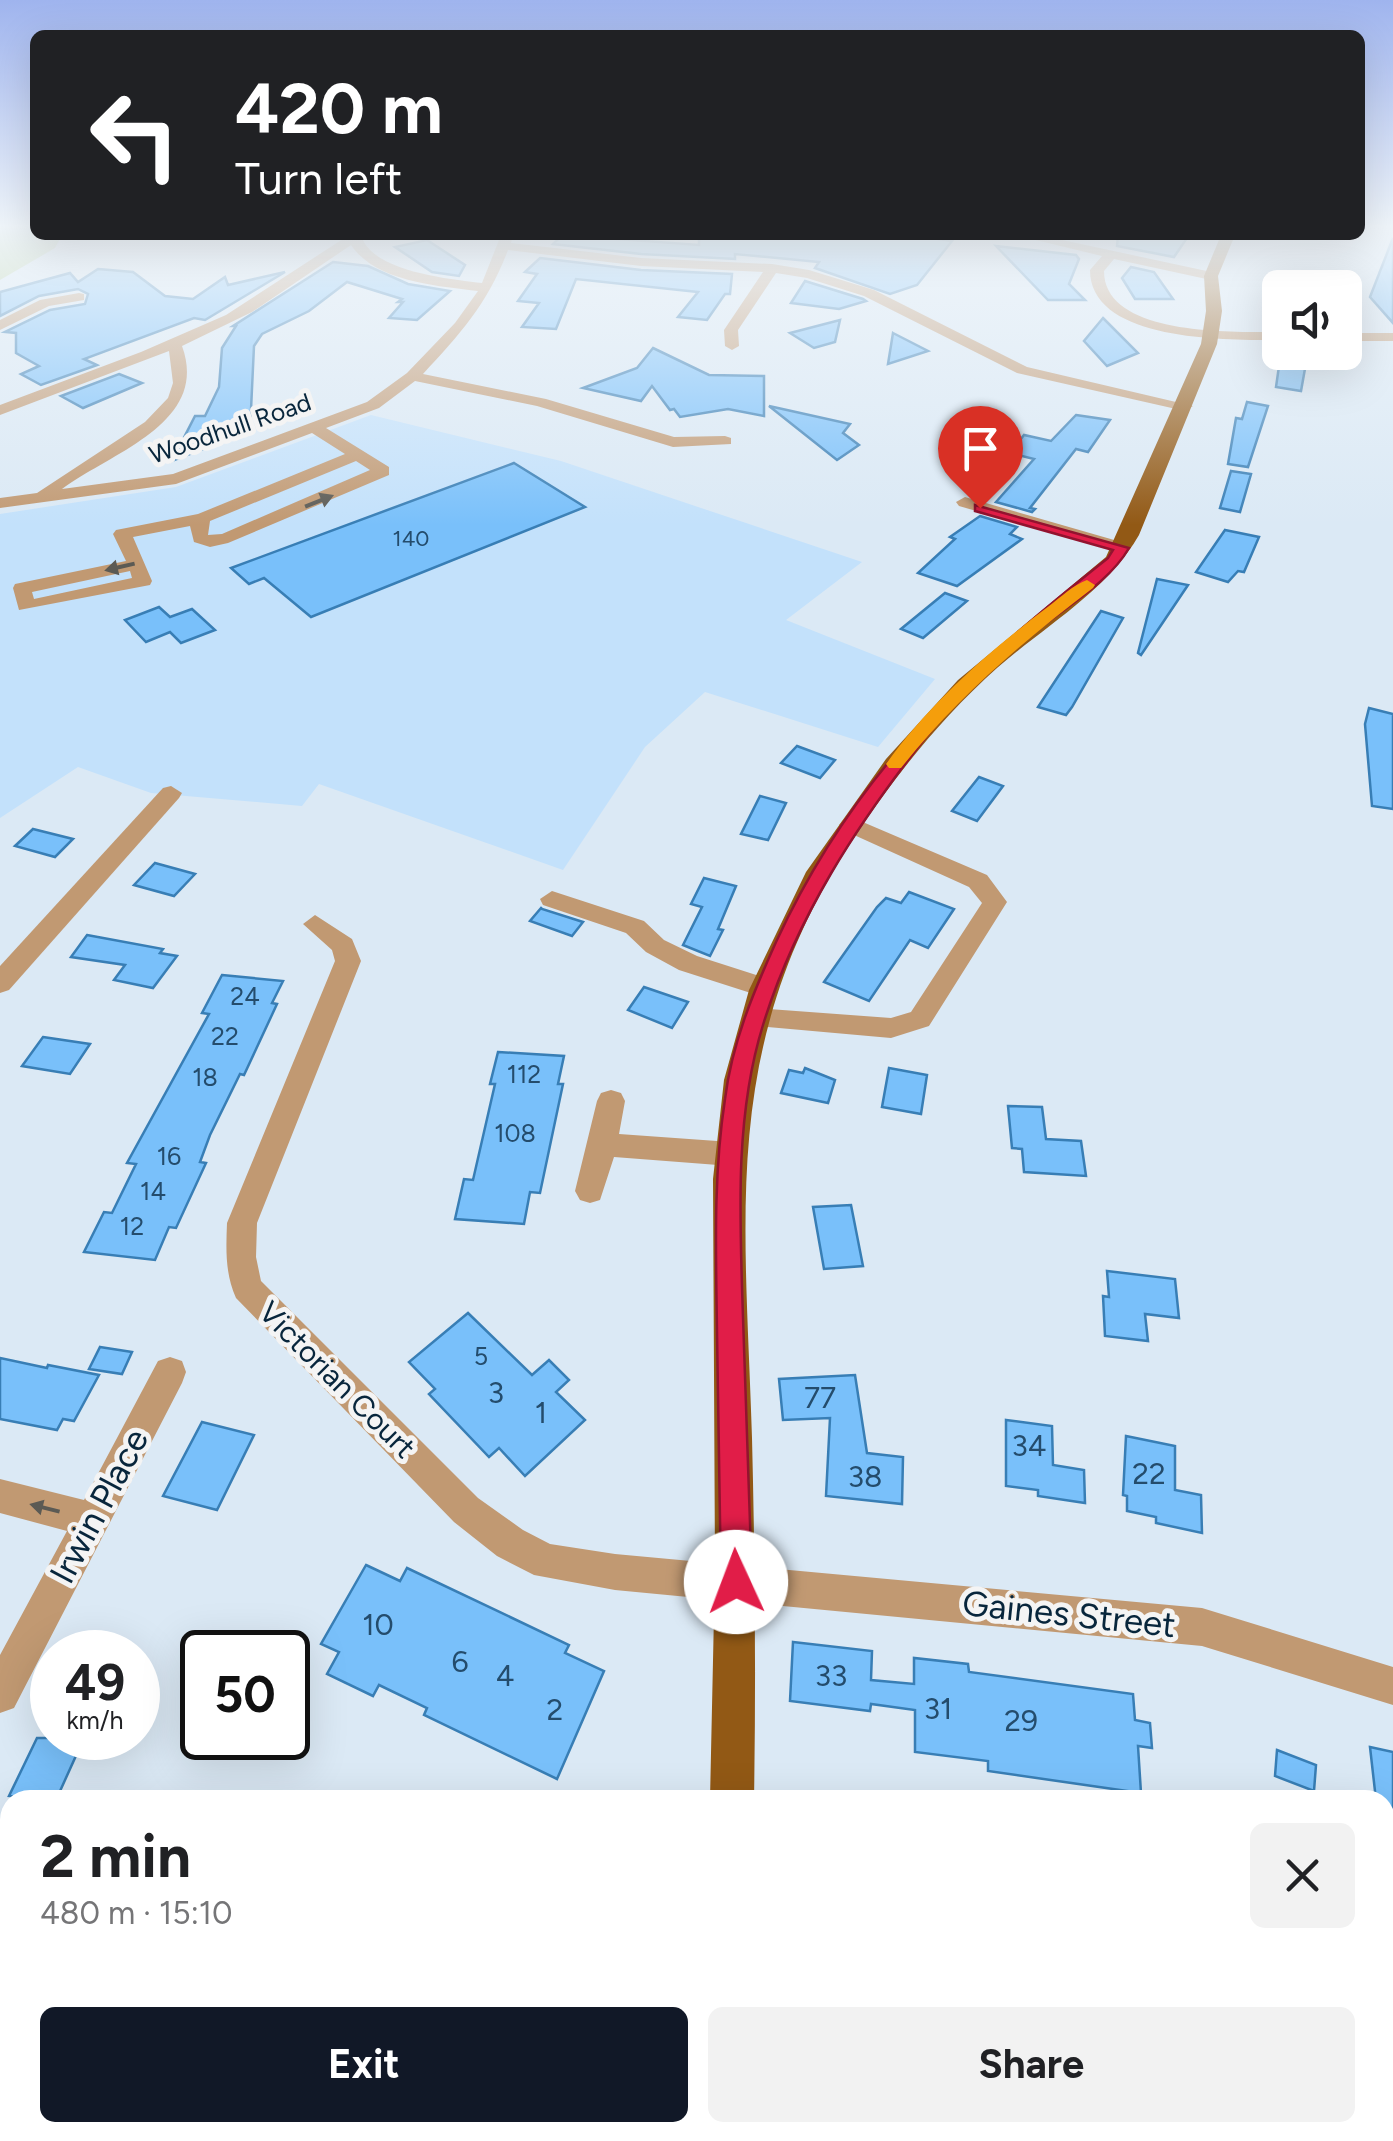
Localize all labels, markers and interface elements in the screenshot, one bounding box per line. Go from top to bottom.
text: 420 m [235,66,443,151]
icon: left [70,70,200,200]
text: Turn left [235,151,402,205]
map controls [1262,270,1362,370]
button: sound [1262,270,1362,370]
street label: Woodhull Road [145,386,315,470]
pin [938,406,1023,509]
icon: arrive [953,421,1008,476]
one-way arrow [304,493,334,509]
house number: 140 [393,525,429,552]
one-way arrow [105,560,136,575]
house number: 24 [230,981,260,1011]
house number: 22 [211,1021,239,1051]
house number: 112 [507,1059,541,1089]
house number: 18 [192,1062,218,1092]
house number: 108 [494,1118,536,1148]
house number: 16 [157,1141,181,1171]
house number: 14 [140,1176,166,1206]
house number: 12 [120,1211,144,1241]
street label: Victorian Court [251,1294,423,1466]
house number: 5 [474,1341,488,1371]
house number: 3 [488,1374,504,1411]
house number: 77 [804,1379,836,1416]
house number: 1 [535,1394,547,1431]
street label: Irwin Place [41,1422,157,1590]
house number: 34 [1012,1427,1046,1464]
house number: 22 [1132,1455,1166,1492]
house number: 38 [848,1458,882,1495]
one-way arrow [29,1499,60,1515]
position arrow [684,1530,788,1634]
street label: Gaines Street [960,1582,1178,1646]
house number: 10 [362,1606,394,1643]
speed limit sign: 50 [180,1630,310,1760]
house number: 6 [452,1643,469,1680]
text: 49 [65,1652,125,1713]
house number: 4 [496,1657,514,1694]
house number: 33 [815,1657,847,1694]
house number: 31 [924,1690,952,1727]
house number: 2 [547,1691,563,1728]
house number: 29 [1004,1702,1038,1739]
text: km/h [66,1705,124,1735]
text: 2 min [40,1820,191,1892]
button: close [1250,1823,1355,1928]
text: 480 m · 15:10 [40,1894,233,1932]
button: Exit [40,2007,688,2122]
button: Share [708,2007,1355,2122]

